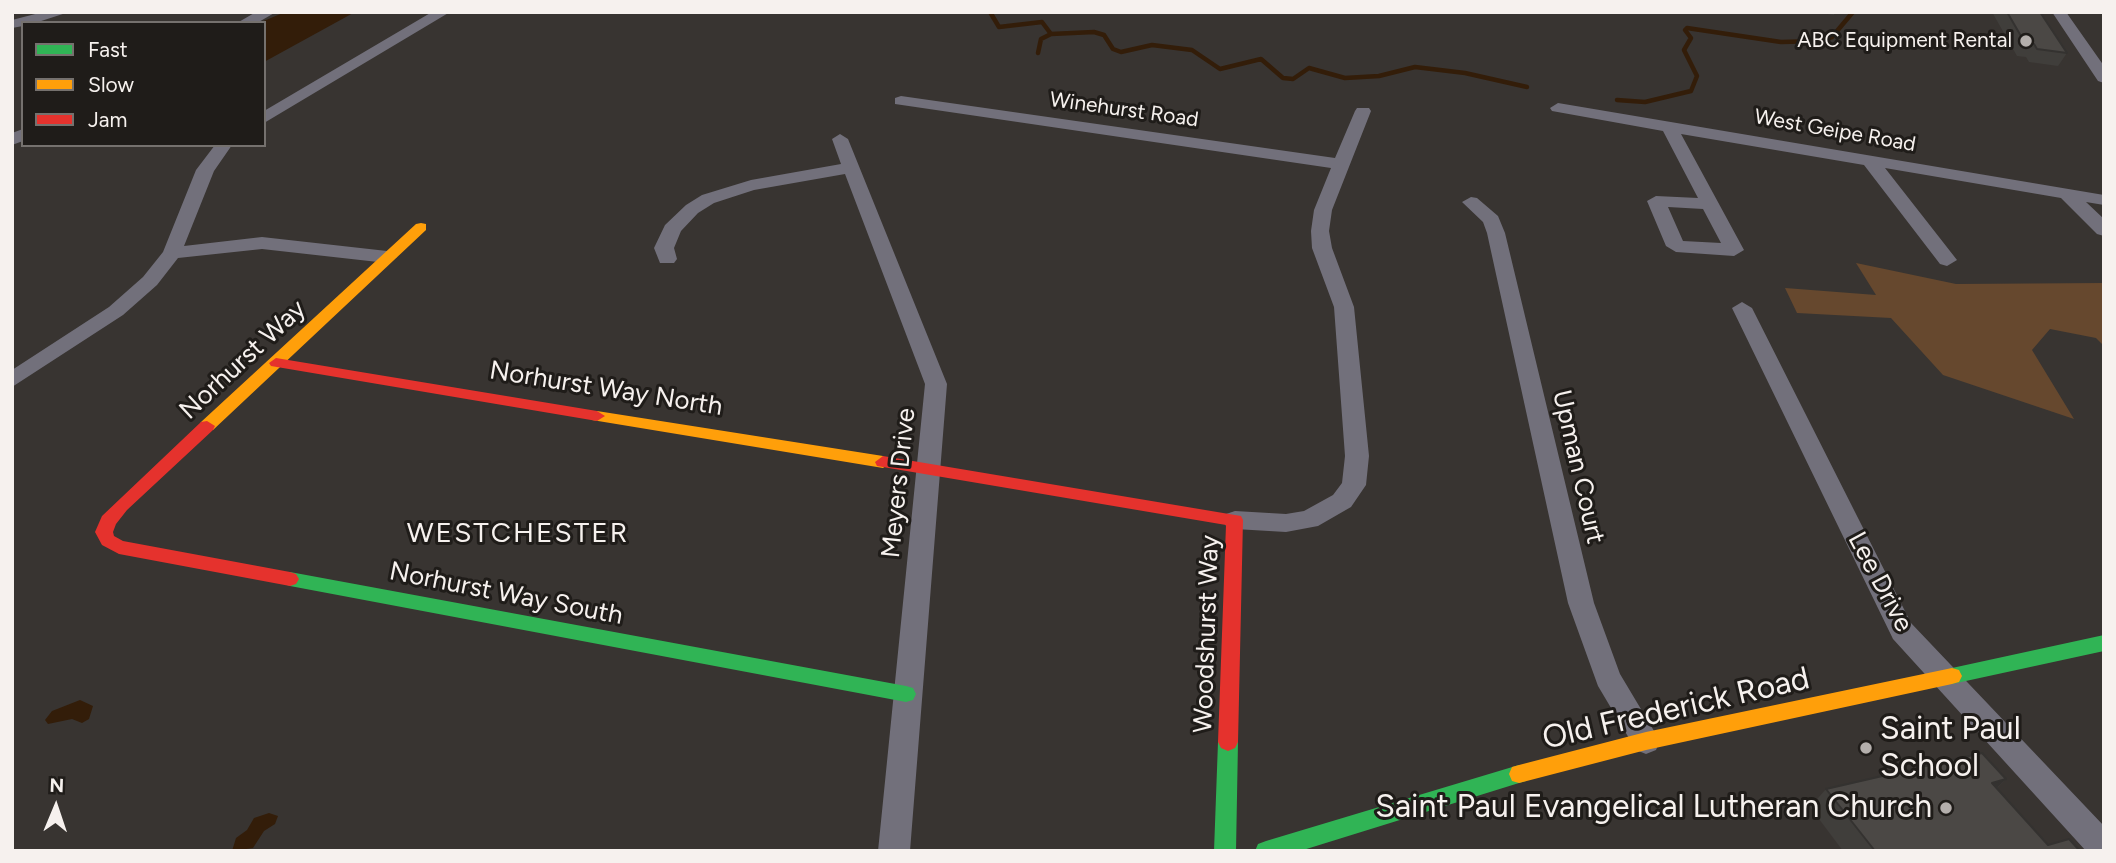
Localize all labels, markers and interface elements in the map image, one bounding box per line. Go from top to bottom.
legend [21,21,266,147]
place label: ABC Equipment Rental [1797,28,2012,54]
marker: ABC Equipment Rental [2018,33,2034,49]
text: Fast [88,37,128,62]
text: Slow [88,72,134,97]
street label: Winehurst Road [1048,87,1200,133]
street label: West Geipe Road [1752,104,1918,158]
text: Jam [88,107,127,132]
street label: Norhurst Way [174,294,312,426]
street label: Norhurst Way North [487,355,725,423]
street label: Upman Court [1545,387,1611,547]
street label: Meyers Drive [876,406,922,560]
district label: WESTCHESTER [408,517,628,551]
street label: Lee Drive [1841,527,1919,637]
street label: Woodshurst Way [1188,534,1226,734]
street label: Norhurst Way South [387,556,625,632]
street label: Old Frederick Road [1539,660,1813,758]
place label: Saint Paul School [1880,711,2021,786]
marker: Saint Paul School [1858,740,1874,756]
north arrow [21,772,91,842]
text: N [49,774,64,797]
place label: Saint Paul Evangelical Lutheran Church [1375,789,1932,827]
marker: Saint Paul Evangelical Lutheran Church [1938,800,1954,816]

